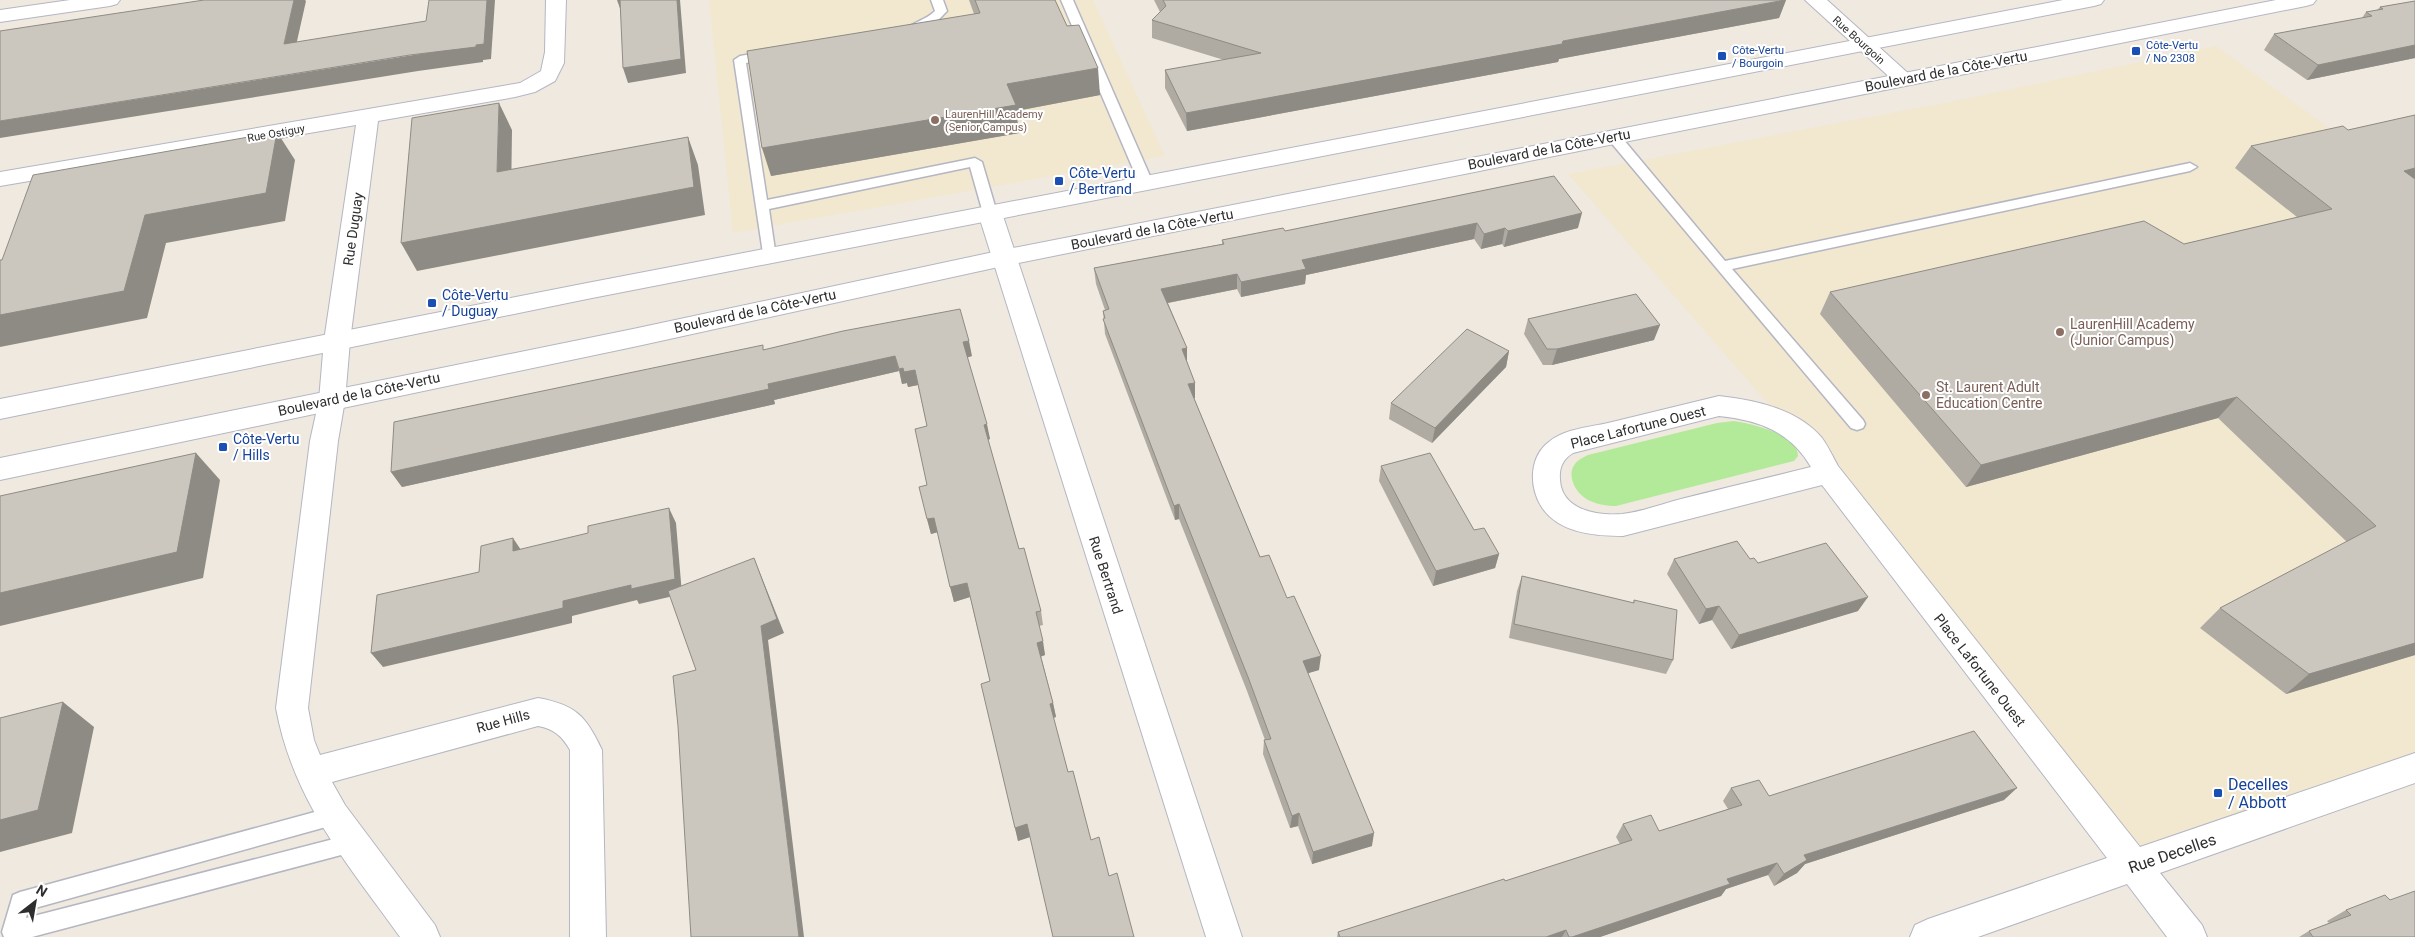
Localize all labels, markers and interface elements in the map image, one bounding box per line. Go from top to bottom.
street label: Rue Bourgoin [1830,14,1887,67]
place label: Côte-Vertu / No 2308 [2146,39,2198,65]
place label: Côte-Vertu / Bourgoin [1732,44,1784,70]
marker: Côte-Vertu / No 2308 [2130,45,2142,57]
street label: Boulevard de la Côte-Vertu [1863,47,2029,95]
marker: Côte-Vertu / Bourgoin [1716,50,1728,62]
place label: LaurenHill Academy (Senior Campus) [945,108,1044,134]
marker: LaurenHill Academy (Senior Campus) [929,114,941,126]
street label: Rue Ostiguy [246,122,307,145]
street label: Boulevard de la Côte-Vertu [1466,125,1632,173]
place label: Côte-Vertu / Bertrand [1069,165,1135,197]
marker: Côte-Vertu / Bertrand [1053,175,1065,187]
street label: Rue Duguay [340,191,366,267]
street label: Boulevard de la Côte-Vertu [1069,205,1235,253]
street label: Boulevard de la Côte-Vertu [673,286,837,336]
place label: Côte-Vertu / Duguay [442,287,508,319]
marker: Côte-Vertu / Duguay [426,297,438,309]
place label: LaurenHill Academy (Junior Campus) [2070,316,2195,349]
marker: LaurenHill Academy (Junior Campus) [2054,326,2066,338]
street label: Boulevard de la Côte-Vertu [277,369,441,419]
place label: St. Laurent Adult Education Centre [1936,379,2042,411]
marker: St. Laurent Adult Education Centre [1920,389,1932,401]
street label: Place Lafortune Ouest [1569,402,1708,452]
place label: Côte-Vertu / Hills [233,431,299,463]
marker: Côte-Vertu / Hills [217,441,229,453]
street label: Rue Bertrand [1086,534,1126,616]
street label: Place Lafortune Ouest [1931,610,2029,730]
street label: Rue Hills [475,706,531,736]
place label: Decelles / Abbott [2228,775,2288,812]
marker: Decelles / Abbott [2212,787,2224,799]
street label: Rue Decelles [2126,830,2219,877]
north arrow [10,877,60,927]
text: N [33,881,50,900]

